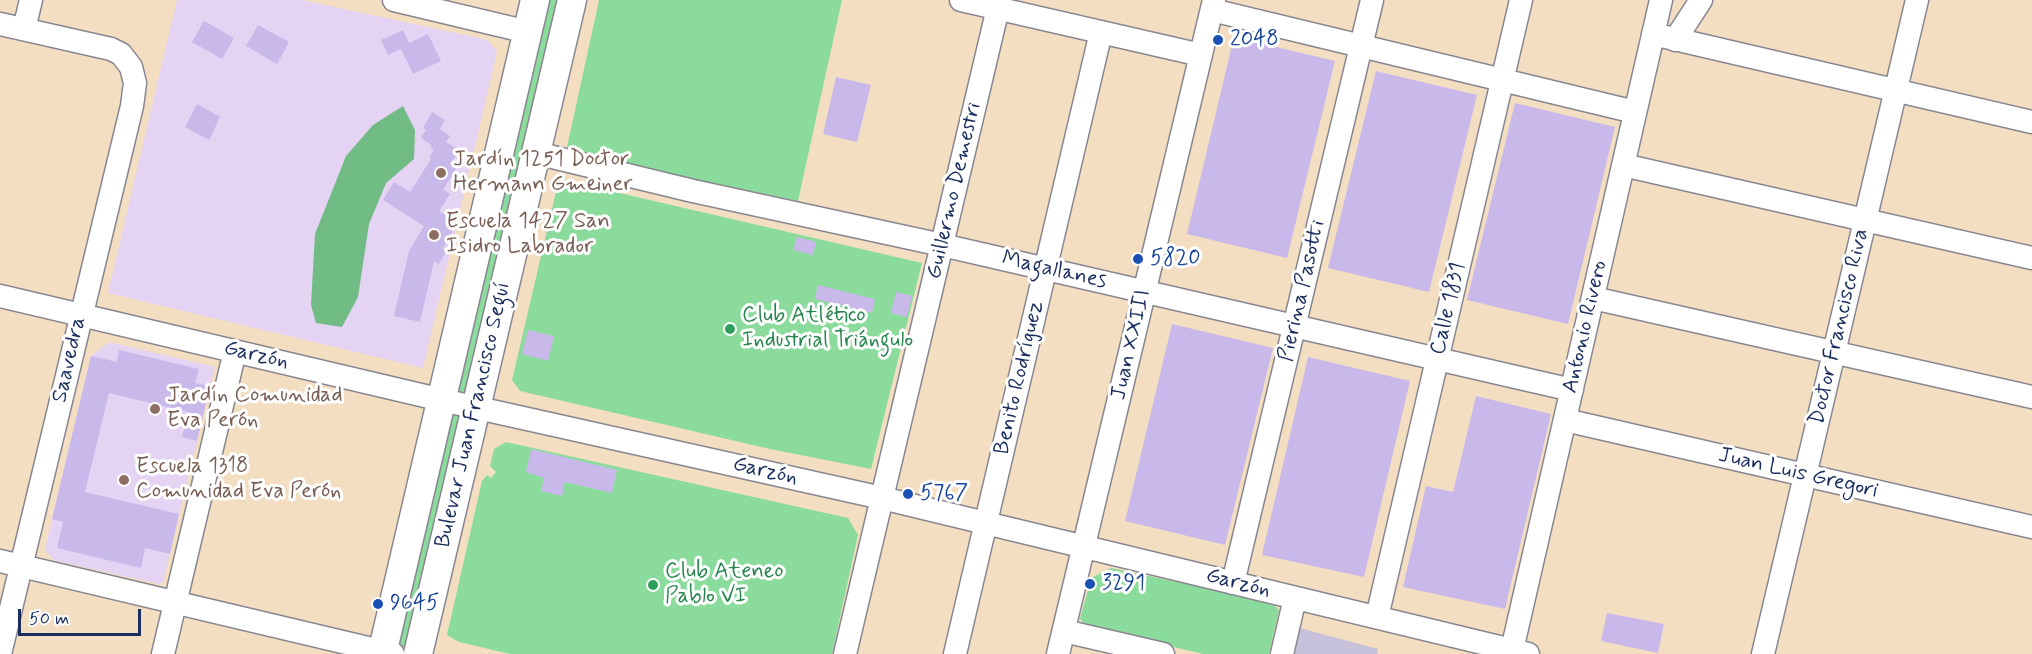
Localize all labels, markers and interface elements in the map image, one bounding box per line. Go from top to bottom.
place label: 2048 [1230,27,1279,53]
marker: 2048 [1211,33,1225,47]
street label: Guillermo Demestri [922,100,988,282]
place label: Jardín 1251 Doctor Hermann Gmeiner [453,147,632,198]
marker: Jardín 1251 Doctor Hermann Gmeiner [434,166,448,180]
place label: Escuela 1427 San Isidro Labrador [446,209,610,260]
street label: Pierina Pasotti [1274,218,1332,364]
street label: Doctor Francisco Riva [1805,226,1875,428]
marker: Escuela 1427 San Isidro Labrador [427,228,441,242]
street label: Magallanes [999,246,1109,296]
place label: 5820 [1150,246,1201,272]
marker: 5820 [1131,252,1145,266]
street label: Antonio Rivero [1558,258,1614,396]
street label: Calle 1831 [1426,260,1472,358]
street label: Bulevar Juan Francisco Seguí [431,280,517,550]
street label: Juan XXIII [1107,287,1157,403]
street label: Benito Rodríguez [990,299,1050,457]
place label: Club Atlético Industrial Triángulo [742,303,913,354]
street label: Saavedra [47,314,93,406]
marker: Club Atlético Industrial Triángulo [723,322,737,336]
street label: Garzón [221,336,291,376]
place label: Jardín Comunidad Eva Perón [167,383,342,434]
marker: Jardín Comunidad Eva Perón [148,402,162,416]
street label: Juan Luis Gregori [1716,443,1880,505]
street label: Garzón [730,452,800,492]
place label: Escuela 1318 Comunidad Eva Perón [136,454,341,506]
marker: Escuela 1318 Comunidad Eva Perón [117,473,131,487]
place label: 5767 [920,481,968,507]
marker: 5767 [901,487,915,501]
place label: Club Ateneo Pablo VI [665,559,784,610]
street label: Garzón [1203,563,1273,605]
place label: 3291 [1102,571,1145,597]
marker: 3291 [1083,577,1097,591]
marker: Club Ateneo Pablo VI [646,578,660,592]
place label: 9645 [390,591,439,617]
scale bar [21,597,144,635]
marker: 9645 [371,597,385,611]
text: 50 m [29,607,69,631]

